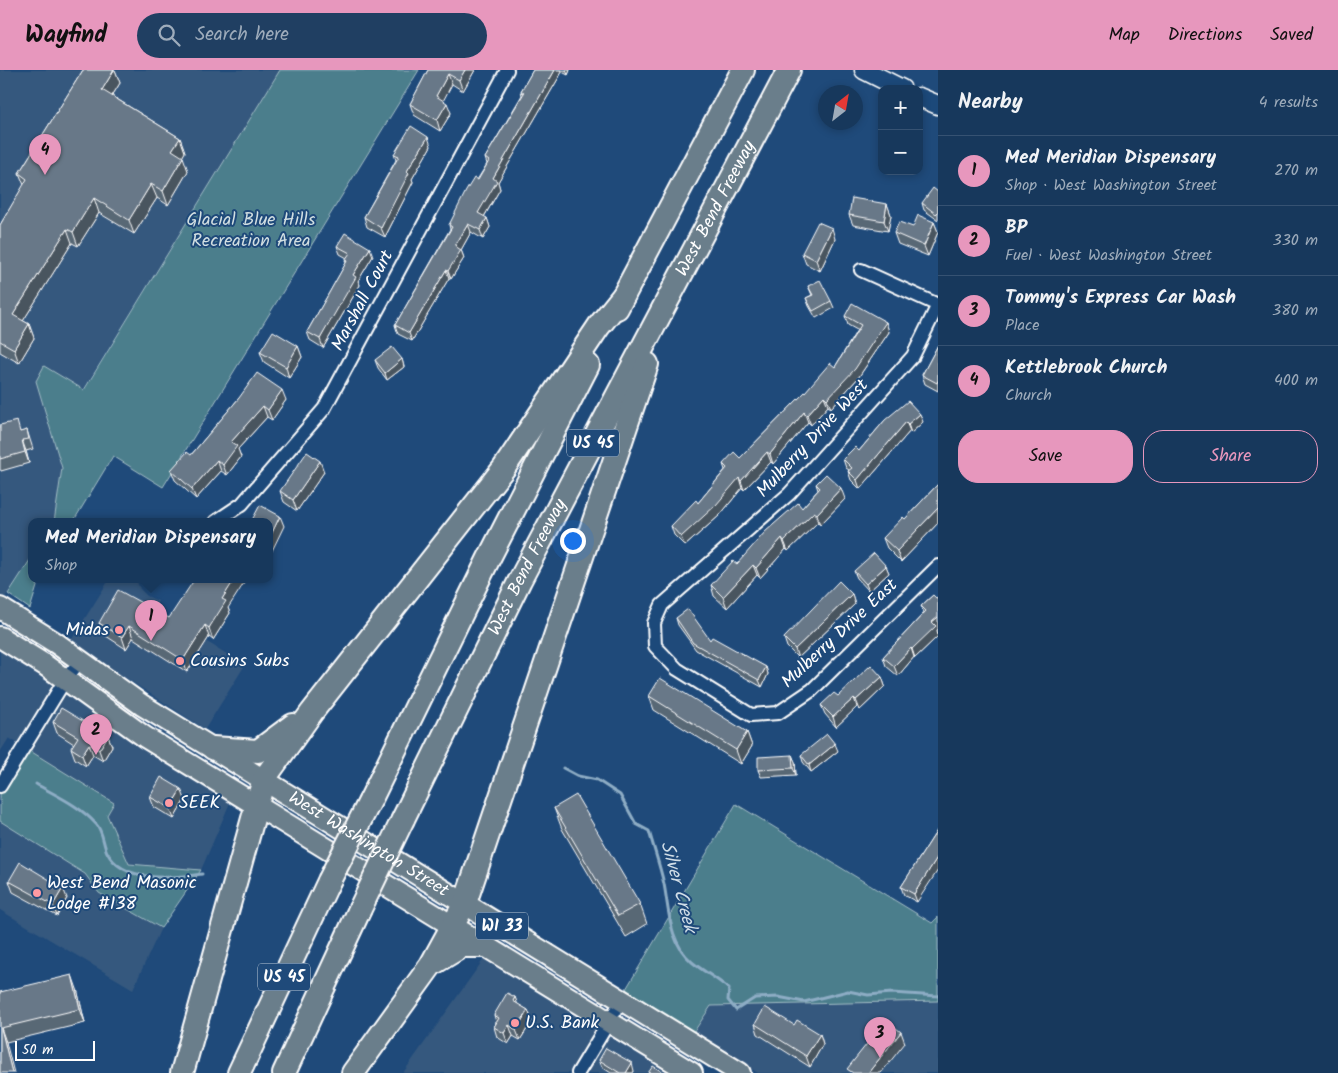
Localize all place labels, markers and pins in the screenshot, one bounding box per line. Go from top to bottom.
pin: 4 [29,134,61,175]
pin: 1 [135,600,167,641]
place label: Midas [65,616,109,645]
marker: Midas [113,624,125,636]
place label: Cousins Subs [190,647,290,676]
marker: Cousins Subs [174,655,186,667]
pin: 2 [80,714,112,755]
place label: SEEK [179,789,221,818]
marker: SEEK [163,797,175,809]
place label: West Bend Masonic Lodge #138 [47,869,197,919]
marker: West Bend Masonic Lodge #138 [31,887,43,899]
place label: U.S. Bank [525,1009,600,1038]
marker: U.S. Bank [509,1017,521,1029]
pin: 3 [864,1017,896,1058]

